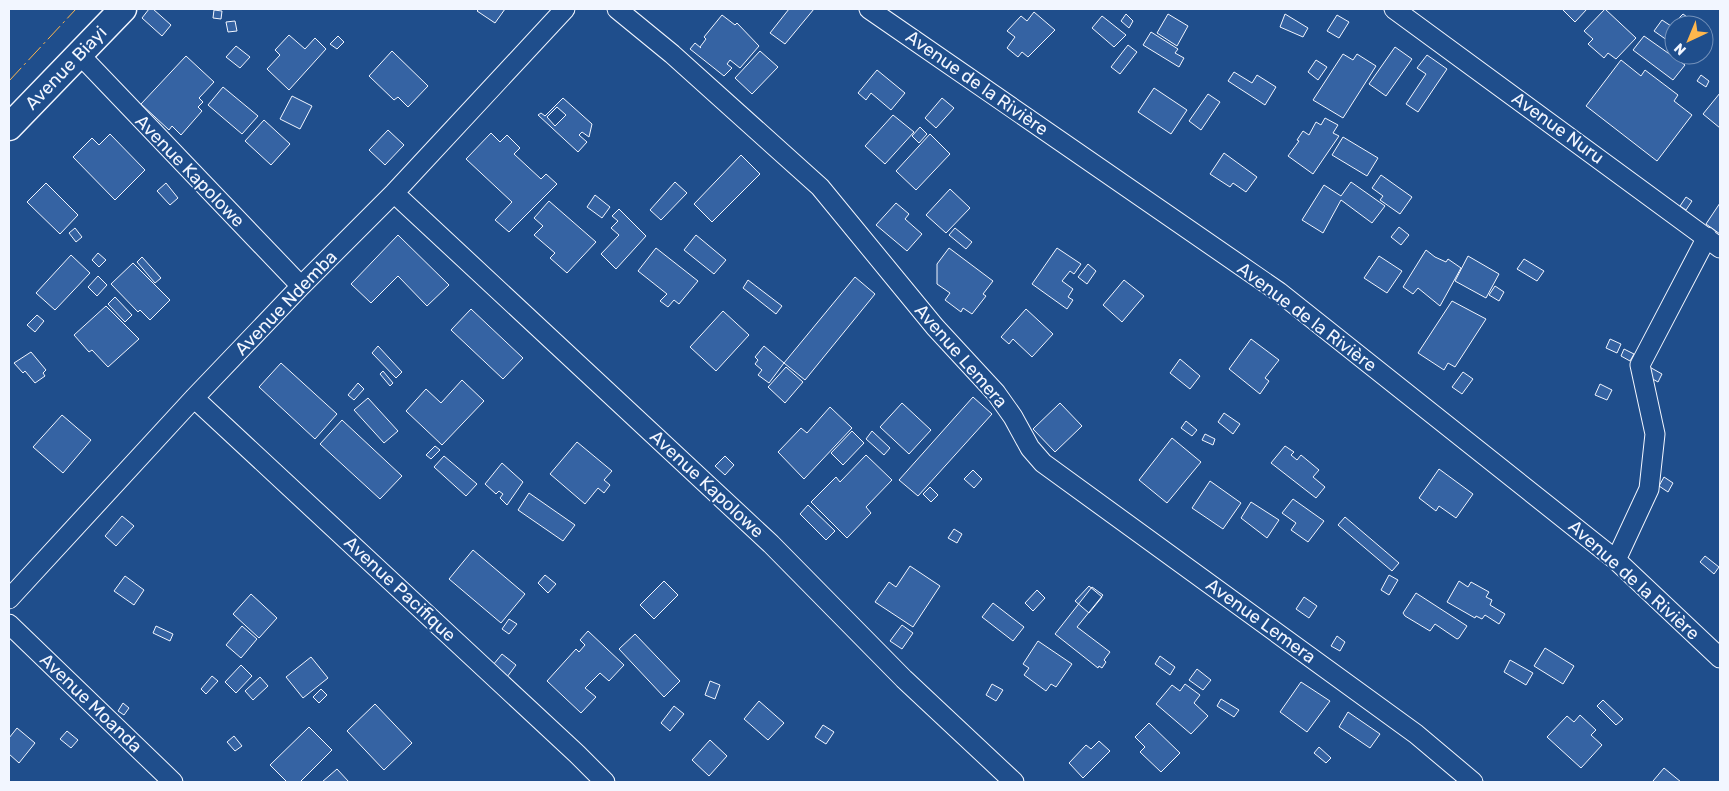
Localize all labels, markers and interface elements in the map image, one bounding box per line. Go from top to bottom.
north arrow [1664,15,1714,65]
street label: Avenue Biayi [21,22,111,114]
street label: Avenue de la Rivière [902,26,1052,140]
text: N [1671,39,1690,59]
street label: Avenue Nuru [1508,87,1608,169]
street label: Avenue Kapolowe [131,110,249,232]
street label: Avenue Ndemba [230,246,342,360]
street label: Avenue de la Rivière [1233,257,1381,377]
street label: Avenue Lemera [910,300,1012,412]
street label: Avenue Kapolowe [645,426,769,542]
street label: Avenue de la Rivière [1564,515,1704,645]
street label: Avenue Pacifique [340,532,460,646]
street label: Avenue Lemera [1202,574,1320,668]
street label: Avenue Moanda [35,649,147,757]

